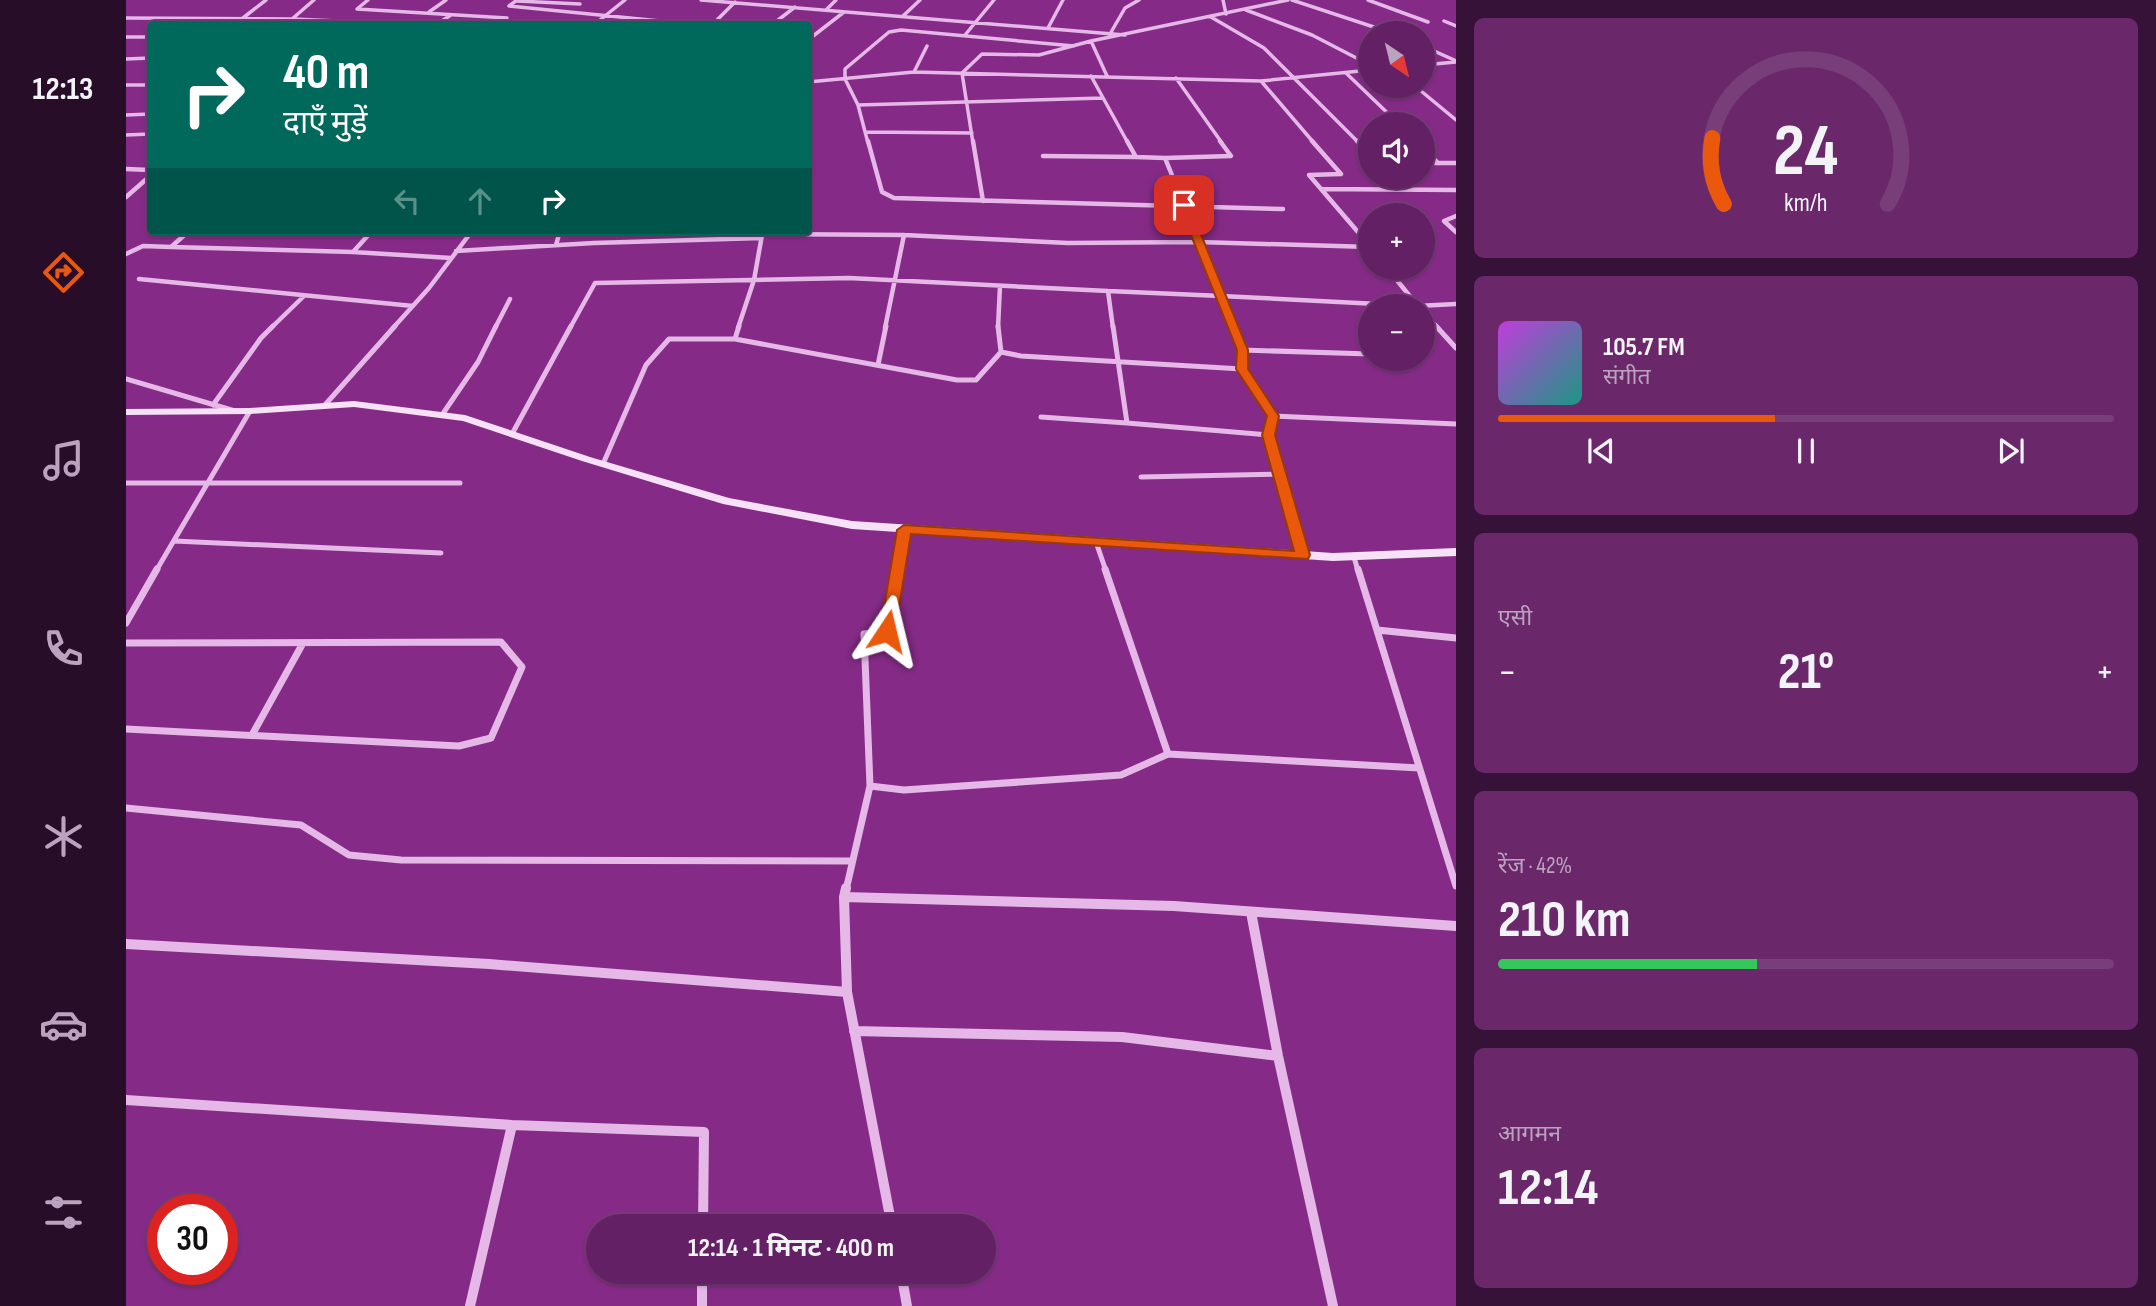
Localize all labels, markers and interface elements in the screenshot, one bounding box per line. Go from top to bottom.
north arrow [1358,21,1435,98]
map controls [1358,21,1435,371]
text: 40 m [283,44,369,103]
icon: right [168,49,259,140]
text: 12:13 [33,70,93,109]
text: दाएँ मुड़ें [283,104,367,143]
text: 24 [1773,108,1839,196]
button: sound [1358,112,1435,189]
pin [1154,175,1214,235]
icon: left [388,182,426,220]
icon: ahead [461,182,499,220]
icon: right [534,182,572,220]
icon: arrive [1165,186,1203,224]
text: km/h [1784,188,1828,219]
button: + [1358,203,1435,280]
icon: directions [39,248,88,297]
button: − [1358,294,1435,371]
text: 105.7 FM [1603,332,1685,363]
text: संगीत [1603,363,1651,391]
icon: previous [1582,432,1620,470]
icon: pause [1787,432,1825,470]
icon: next [1992,432,2030,470]
icon: music [39,436,88,485]
position arrow [850,594,924,668]
text: एसी [1498,604,1532,632]
icon: phone [39,624,88,673]
text: 21° [1778,641,1834,704]
text: − [1498,650,1517,695]
text: + [2095,650,2114,695]
icon: climate [39,812,88,861]
text: रेंज · 42% [1498,852,1572,880]
text: 210 km [1498,889,1631,952]
icon: car [39,1000,88,1049]
text: आगमन [1498,1120,1561,1148]
text: 12:14 [1498,1157,1598,1220]
icon: filters [39,1188,88,1237]
speed limit sign: 30 [147,1194,238,1285]
text: 12:14 · 1 मिनट · 400 m [688,1233,894,1264]

